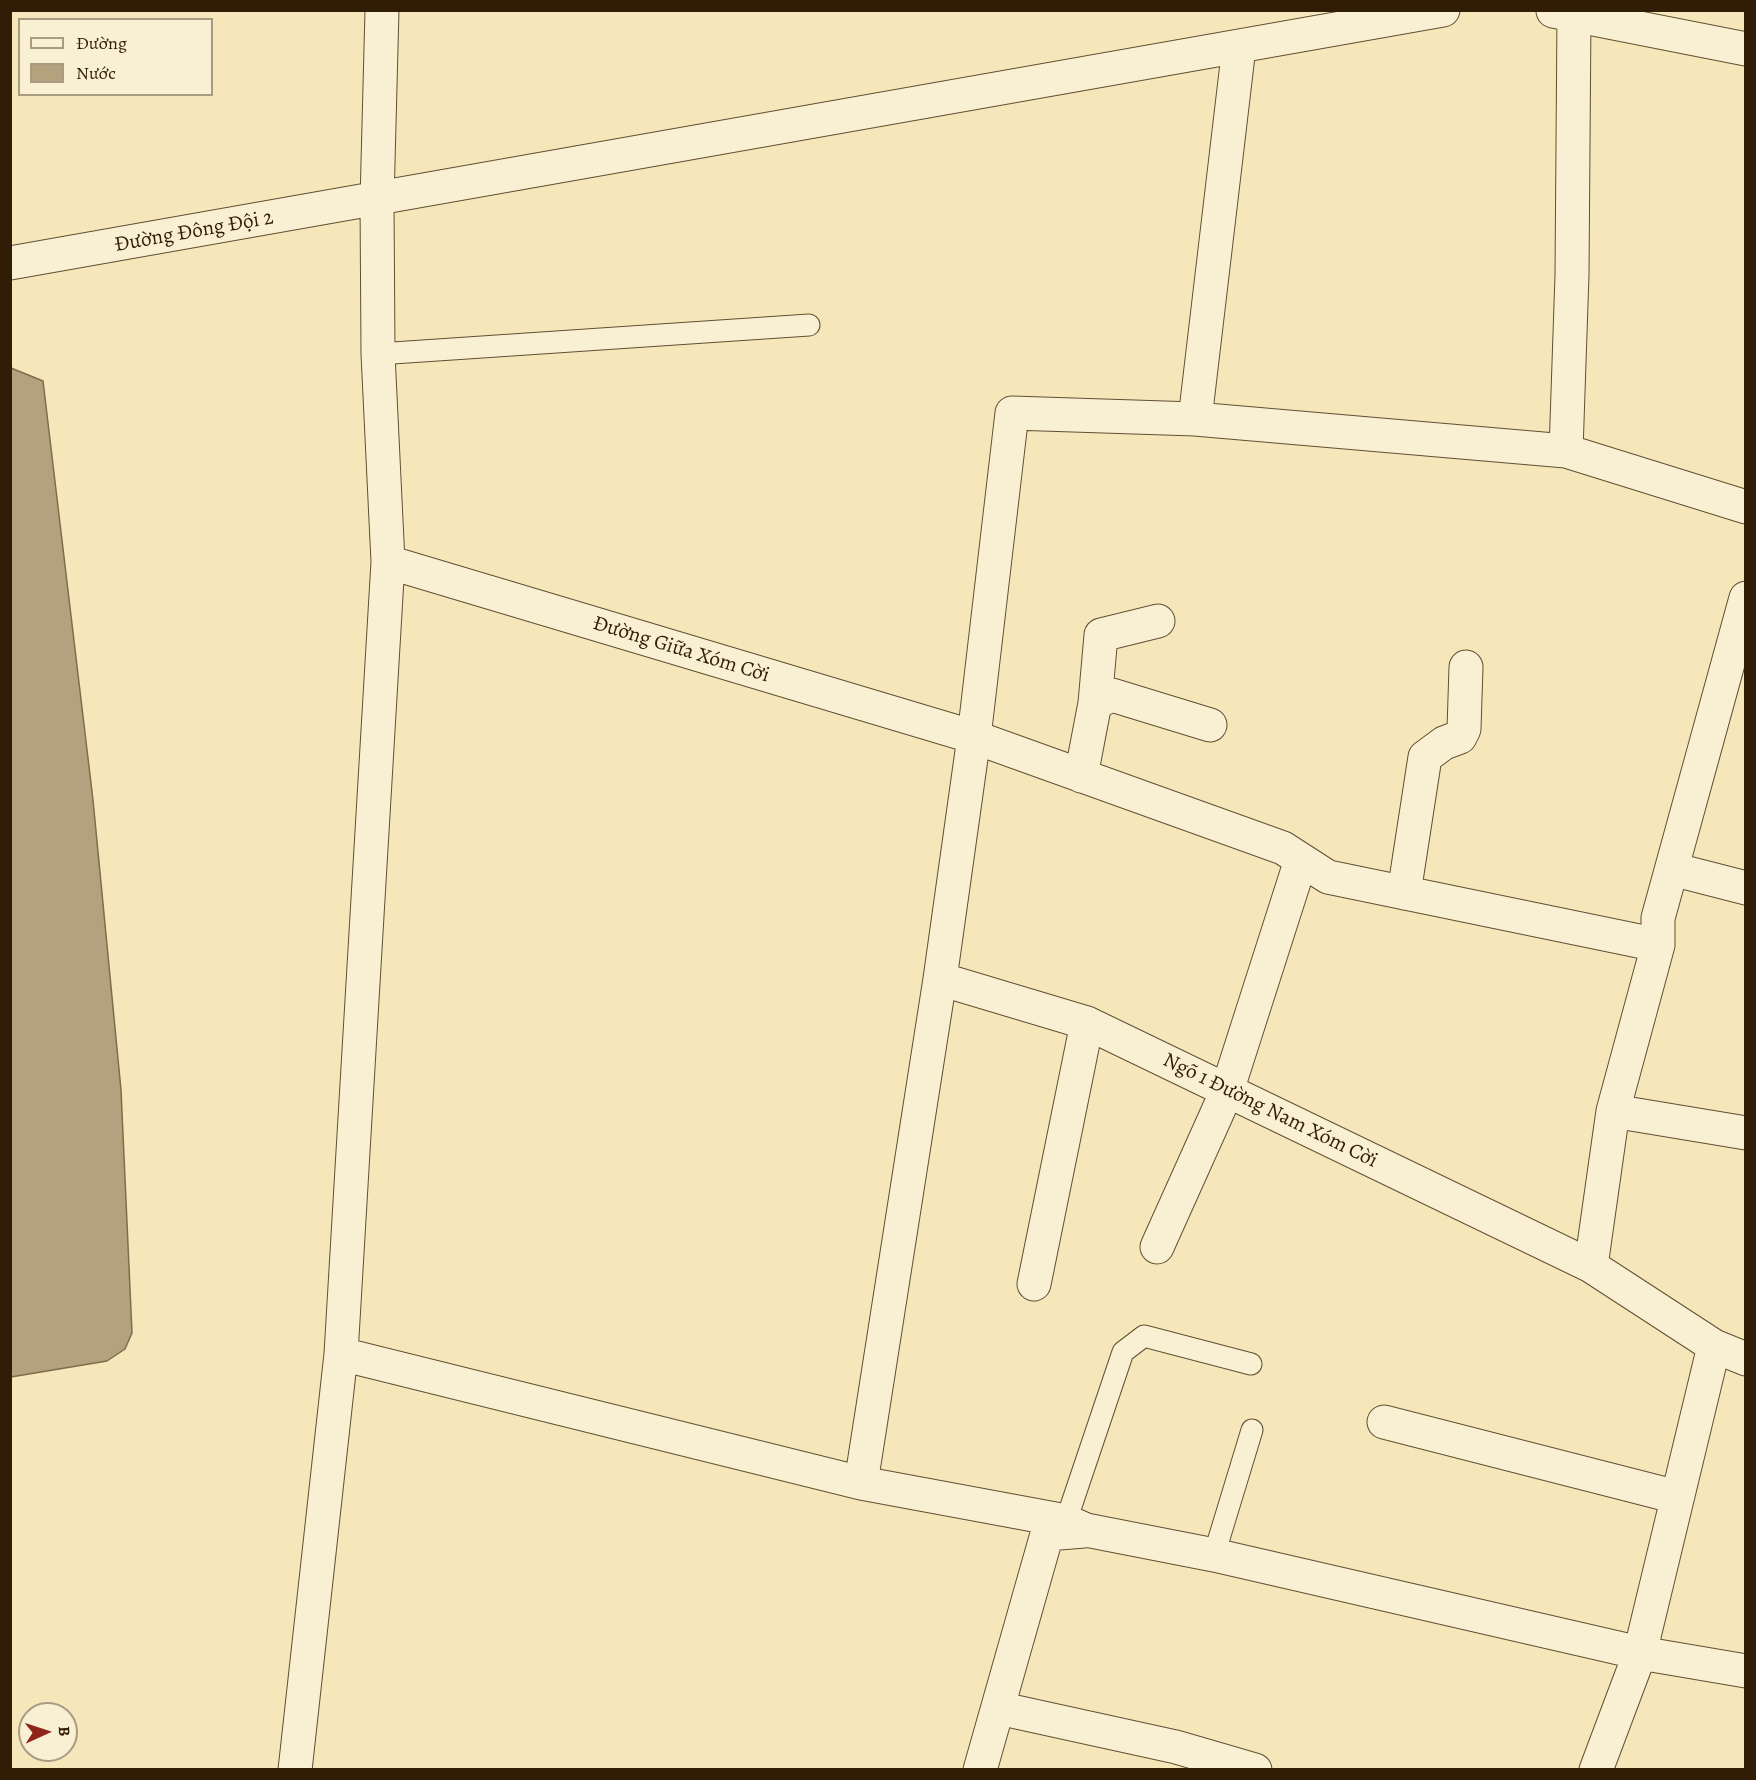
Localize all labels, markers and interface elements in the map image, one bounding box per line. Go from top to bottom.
legend [18,18,213,96]
text: Đường [76,31,127,55]
text: Nước [76,61,116,85]
street label: Đường Đông Đội 2 [113,206,275,258]
street label: Đường Giữa Xóm Cời [590,611,772,689]
street label: Ngõ 1 Đường Nam Xóm Cời [1159,1048,1381,1174]
north arrow [18,1702,78,1762]
text: B [53,1726,75,1737]

